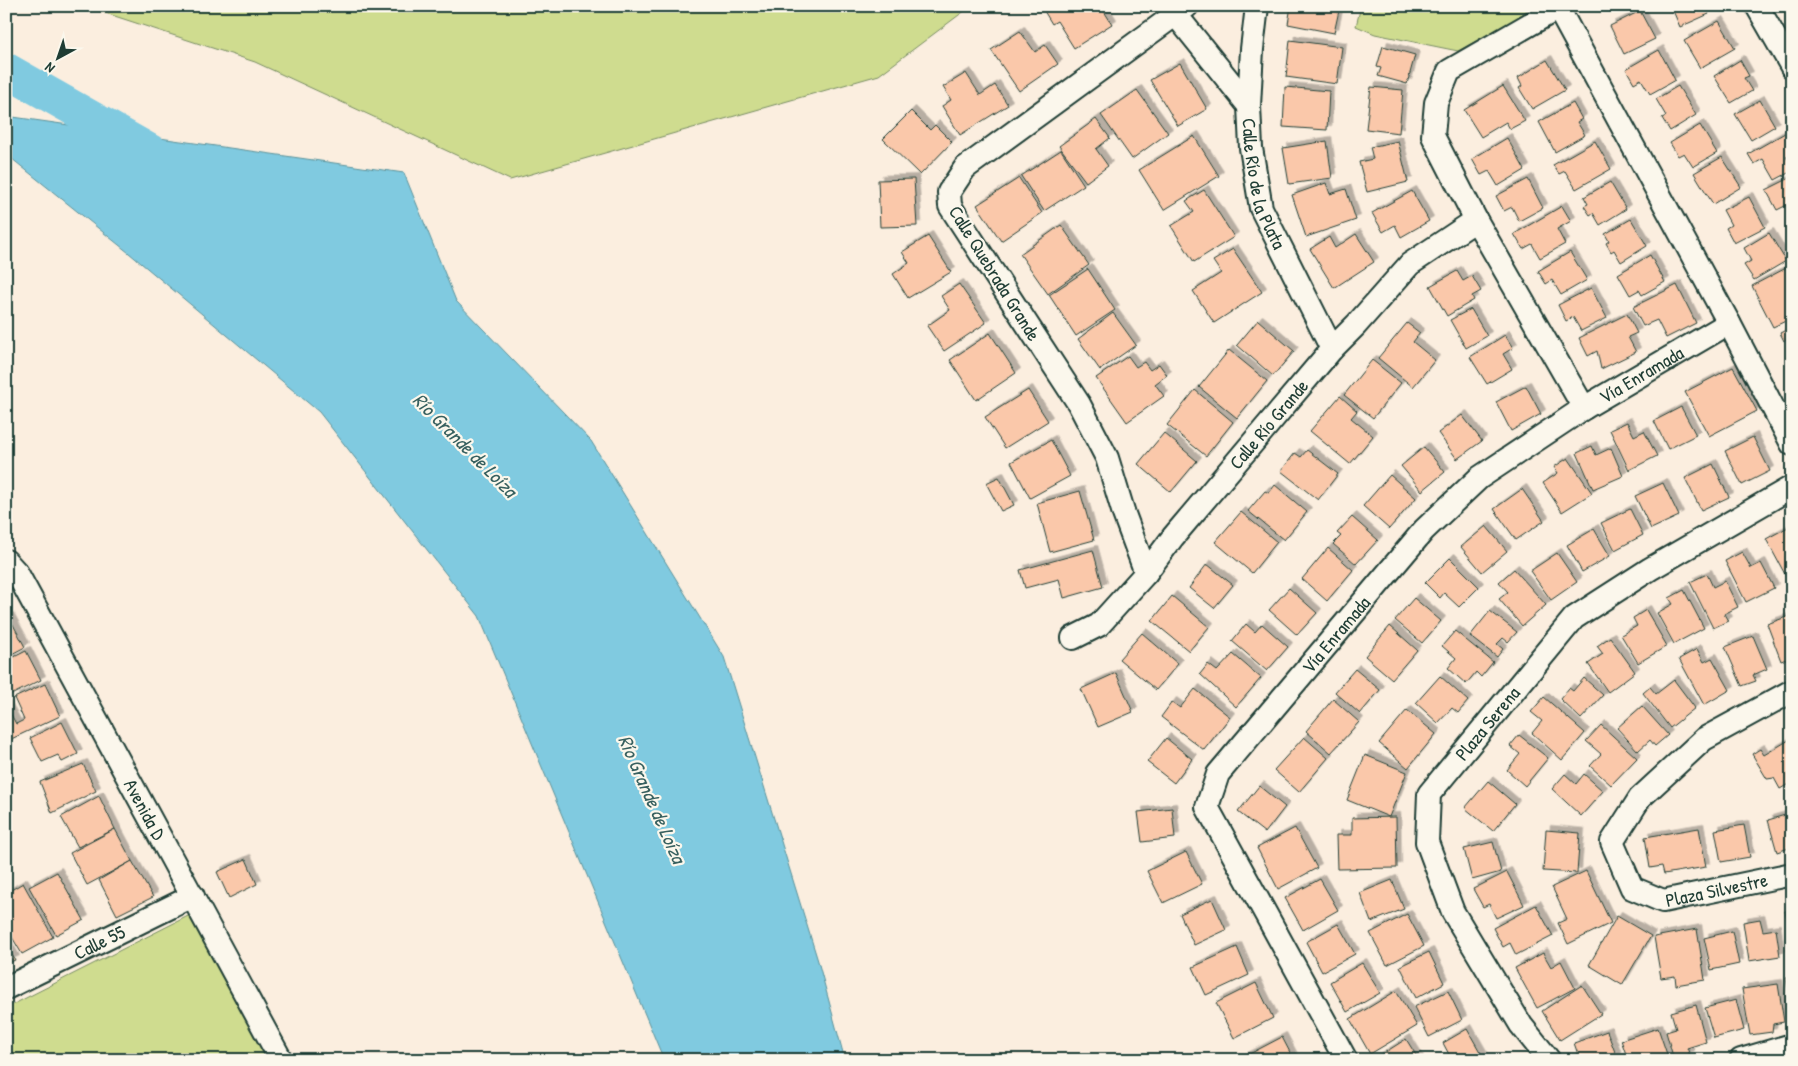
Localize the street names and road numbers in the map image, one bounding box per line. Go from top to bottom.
street label: Calle Río de la Plata [1237,118,1293,254]
street label: Calle Quebrada Grande [943,200,1047,346]
street label: Vía Enramada [1594,339,1689,409]
street label: Calle Río Grande [1223,373,1314,475]
street label: Vía Enramada [1296,590,1376,679]
street label: Plaza Serena [1449,680,1526,766]
street label: Avenida D [118,774,172,844]
street label: Plaza Silvestre [1663,866,1770,913]
street label: Calle 55 [69,918,129,966]

